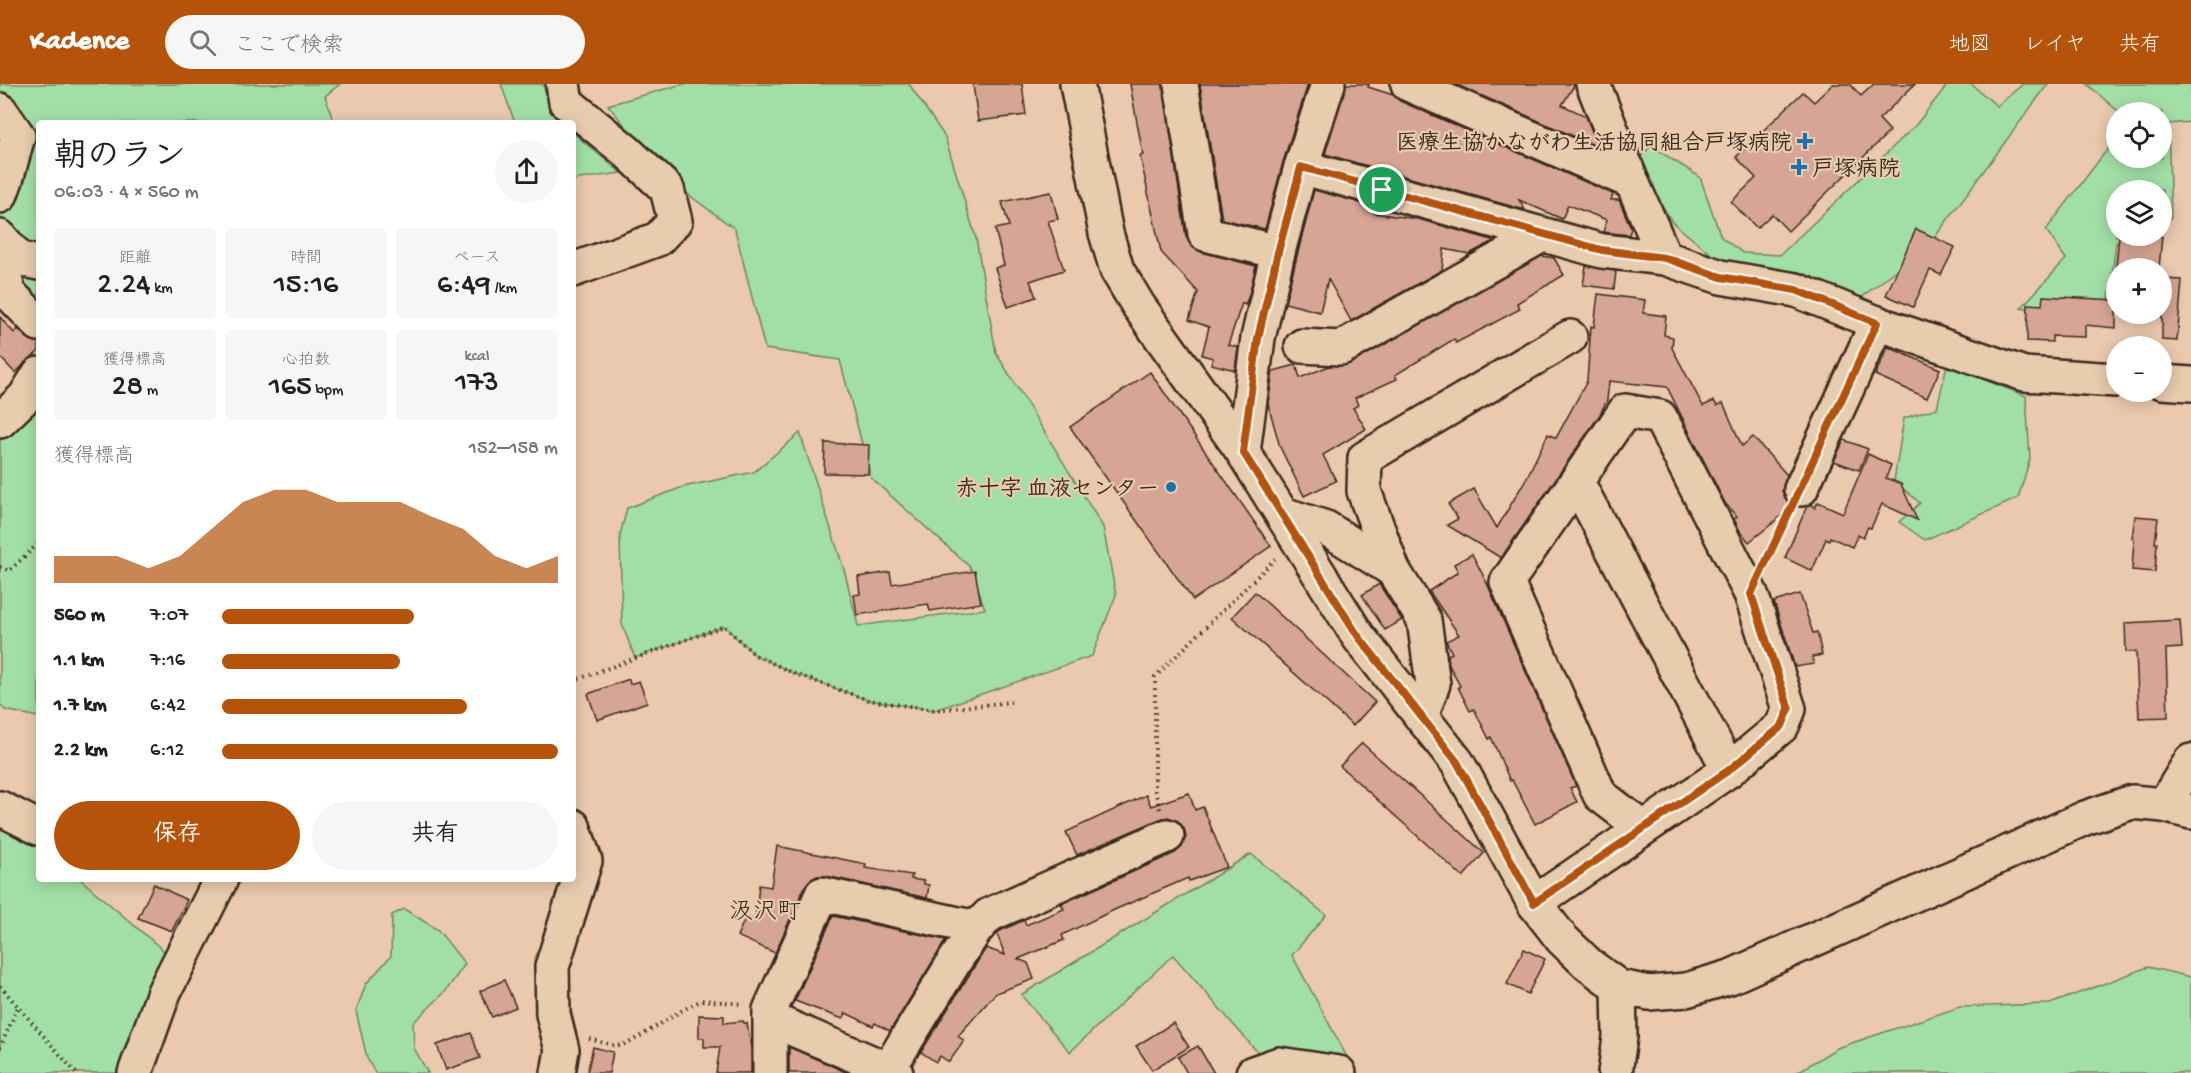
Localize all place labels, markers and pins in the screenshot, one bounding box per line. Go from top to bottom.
place label: 医療生協かながわ生活協同組合戸塚病院 [1396,130,1792,158]
marker: 医療生協かながわ生活協同組合戸塚病院 [1796,132,1814,150]
place label: 戸塚病院 [1812,156,1900,184]
marker: 戸塚病院 [1790,158,1808,176]
pin [1356,164,1407,215]
place label: 赤十字 血液センター [956,476,1159,504]
marker: 赤十字 血液センター [1164,480,1178,494]

